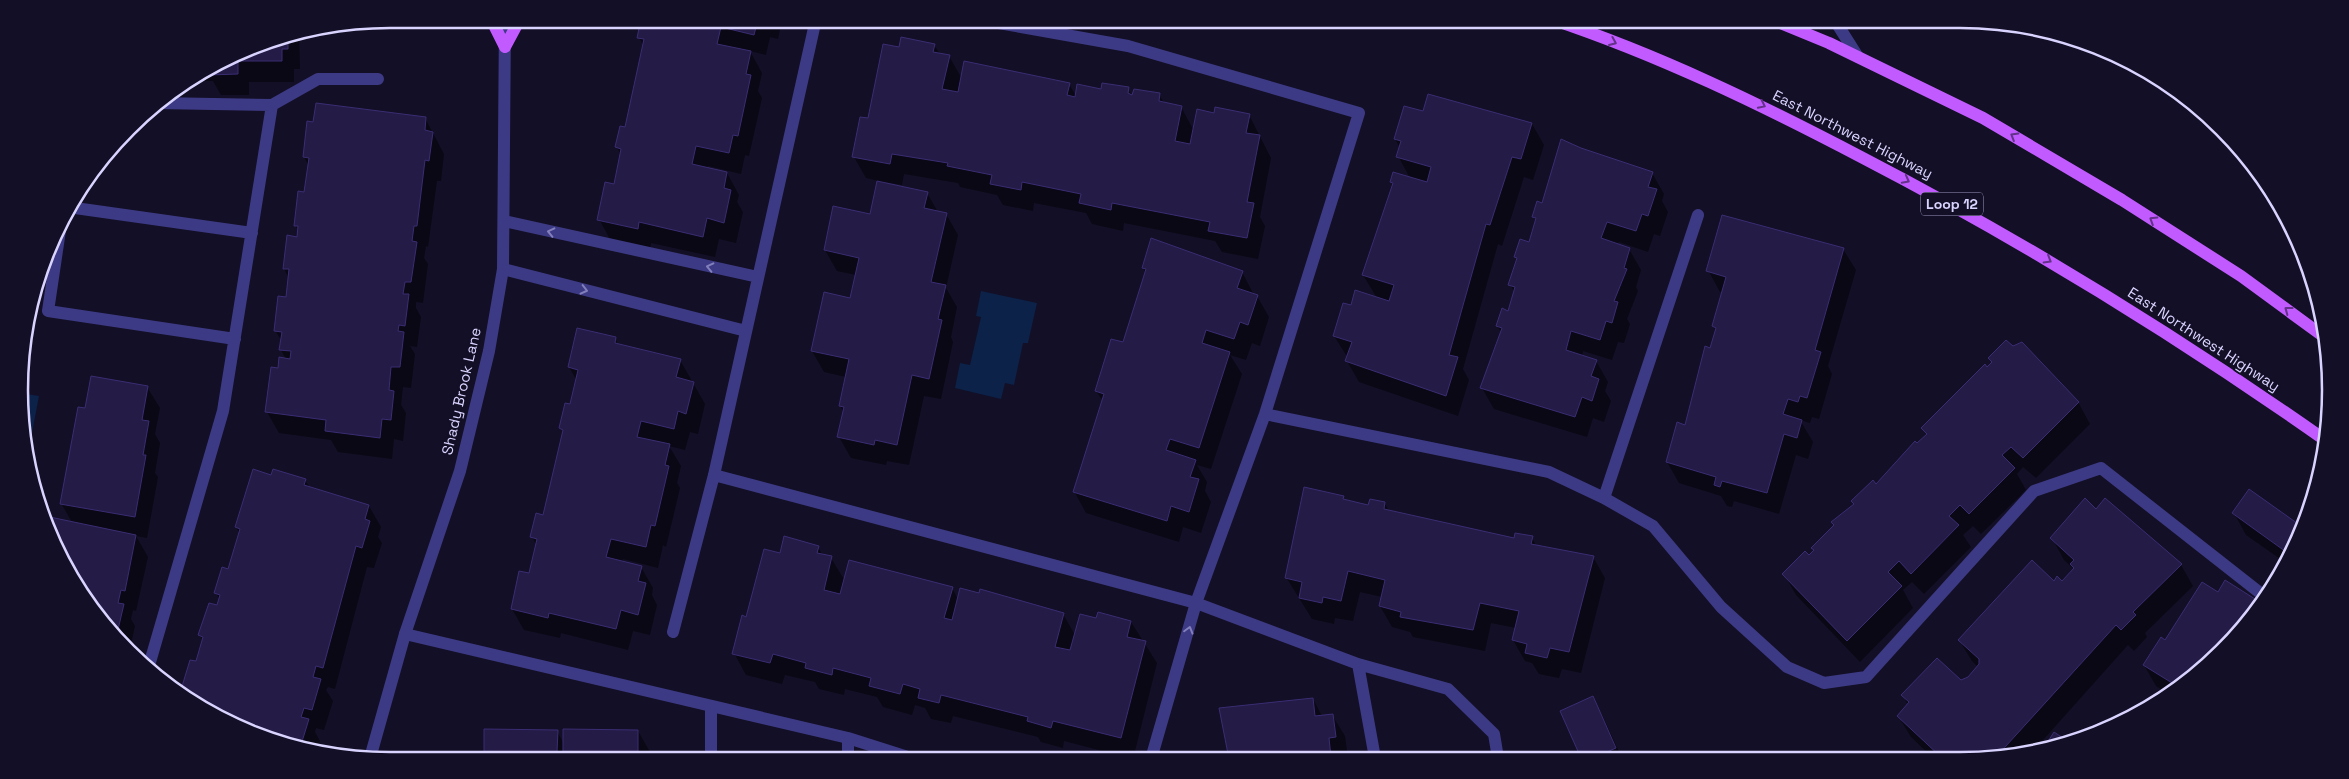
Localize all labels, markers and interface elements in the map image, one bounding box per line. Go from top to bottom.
one-way arrow [1608,35,1617,46]
street label: East Northwest Highway [1770,85,1936,183]
one-way arrow [1757,99,1766,110]
one-way arrow [2010,132,2019,142]
one-way arrow [1901,174,1910,184]
road number: Loop 12 [1921,192,1983,215]
one-way arrow [2149,217,2158,226]
one-way arrow [547,227,556,237]
one-way arrow [2042,254,2051,264]
one-way arrow [706,262,714,273]
street label: East Northwest Highway [2124,283,2284,395]
one-way arrow [579,284,588,295]
one-way arrow [2285,308,2294,316]
street label: Shady Brook Lane [437,325,485,457]
one-way arrow [1183,627,1193,635]

